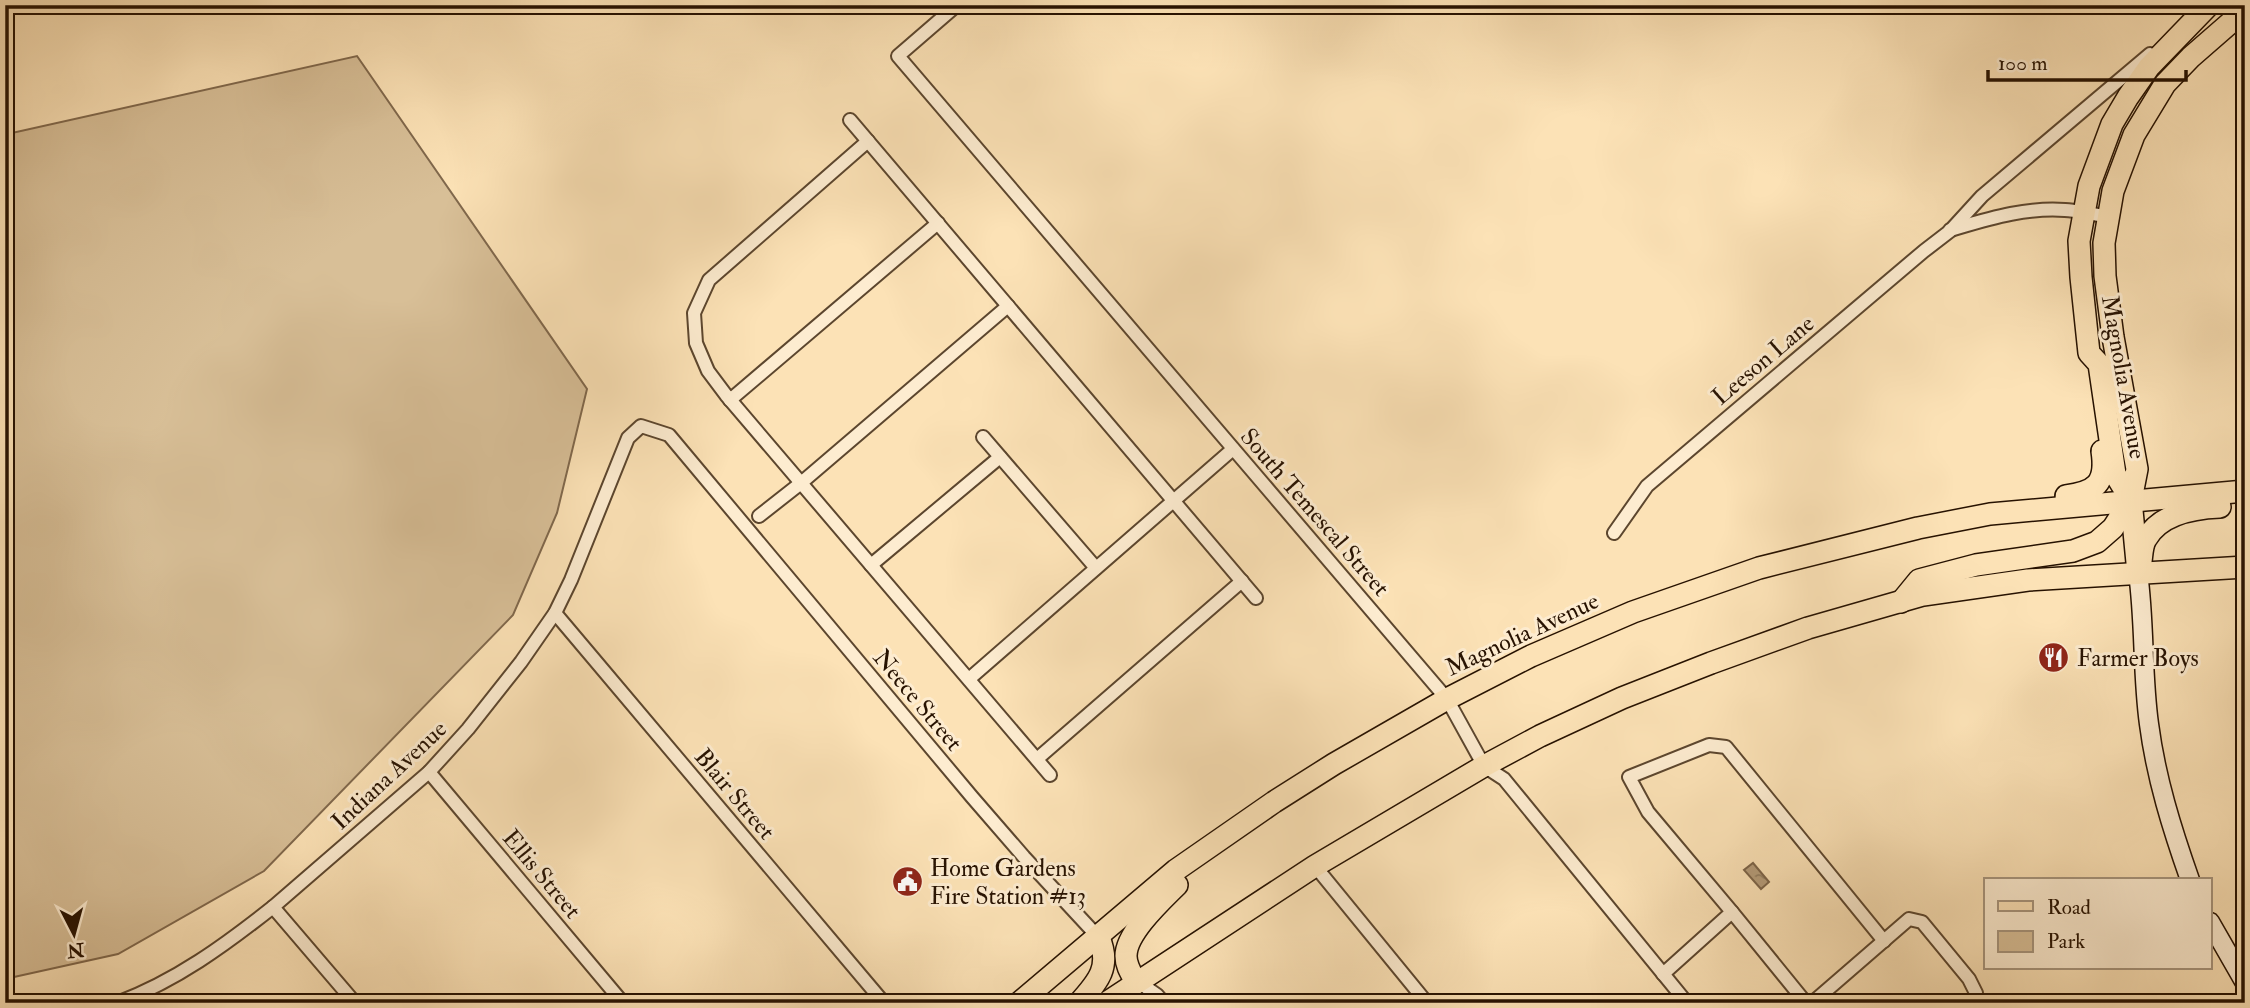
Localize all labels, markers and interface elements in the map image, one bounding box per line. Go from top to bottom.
scale bar [1988,38,2185,82]
text: 100 m [1998,50,2048,77]
street label: Magnolia Avenue [2094,293,2153,461]
street label: Leeson Lane [1706,309,1821,412]
street label: South Temescal Street [1233,422,1396,603]
street label: Magnolia Avenue [1441,585,1604,683]
restaurant icon: Farmer Boys [2037,641,2071,675]
street label: Neece Street [866,643,969,758]
place label: Farmer Boys [2077,643,2199,674]
street label: Indiana Avenue [325,714,454,837]
street label: Blair Street [687,742,782,847]
street label: Ellis Street [495,823,588,925]
place label: Home Gardens Fire Station #13 [930,853,1086,912]
public building icon: Home Gardens Fire Station #13 [890,865,924,899]
legend [1984,878,2212,970]
text: Road [2047,894,2092,921]
north arrow [38,900,108,970]
text: Park [2047,928,2085,955]
text: N [65,937,86,963]

